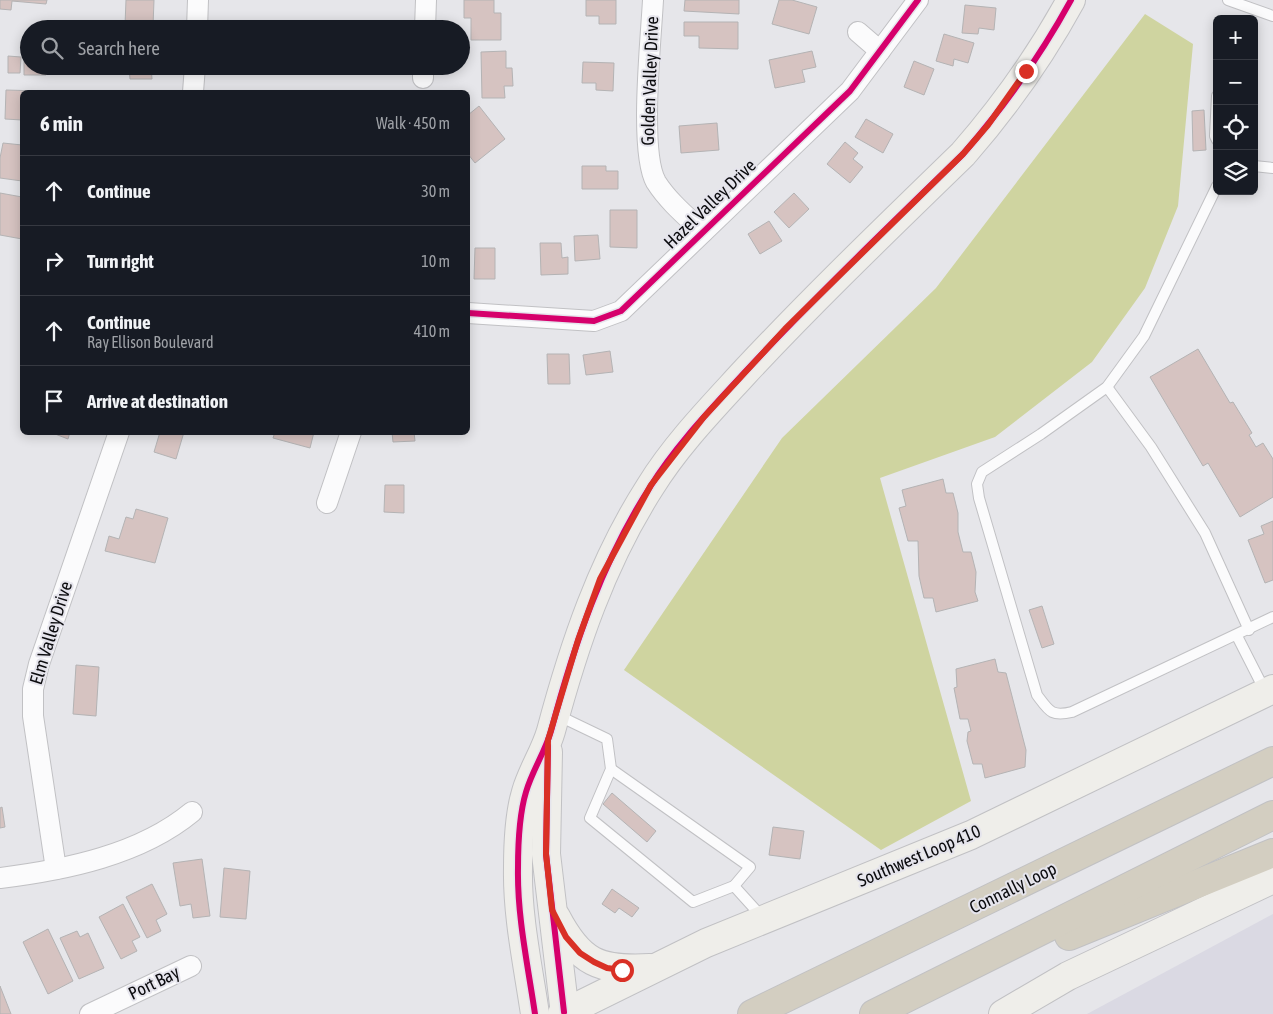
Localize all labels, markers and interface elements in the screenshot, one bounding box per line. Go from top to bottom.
map controls [1213,15,1258,195]
button: + [1213,15,1258,60]
street label: Golden Valley Drive [637,16,662,146]
search box [20,20,470,75]
icon: search [38,34,66,62]
text: Search here [78,37,160,59]
route end [1015,60,1038,83]
button: − [1213,60,1258,105]
button: locate [1213,105,1258,150]
text: 6 min [40,111,83,135]
text: Walk · 450 m [376,114,450,132]
button: layers [1213,150,1258,195]
street label: Hazel Valley Drive [659,155,760,253]
icon: ahead [40,177,68,205]
text: Continue [87,180,151,202]
text: 30 m [421,182,450,200]
icon: right [40,247,68,275]
text: Turn right [87,250,154,272]
text: 10 m [421,252,450,270]
text: Continue [87,311,151,333]
icon: ahead [40,317,68,345]
text: 410 m [414,322,450,340]
text: Ray Ellison Boulevard [87,333,214,351]
icon: arrive [40,387,68,415]
text: Arrive at destination [87,390,228,412]
street label: Elm Valley Drive [25,579,76,687]
street label: Southwest Loop 410 [854,820,983,891]
street label: Connally Loop [966,857,1060,918]
route start [611,959,634,982]
street label: Port Bay [125,961,183,1004]

